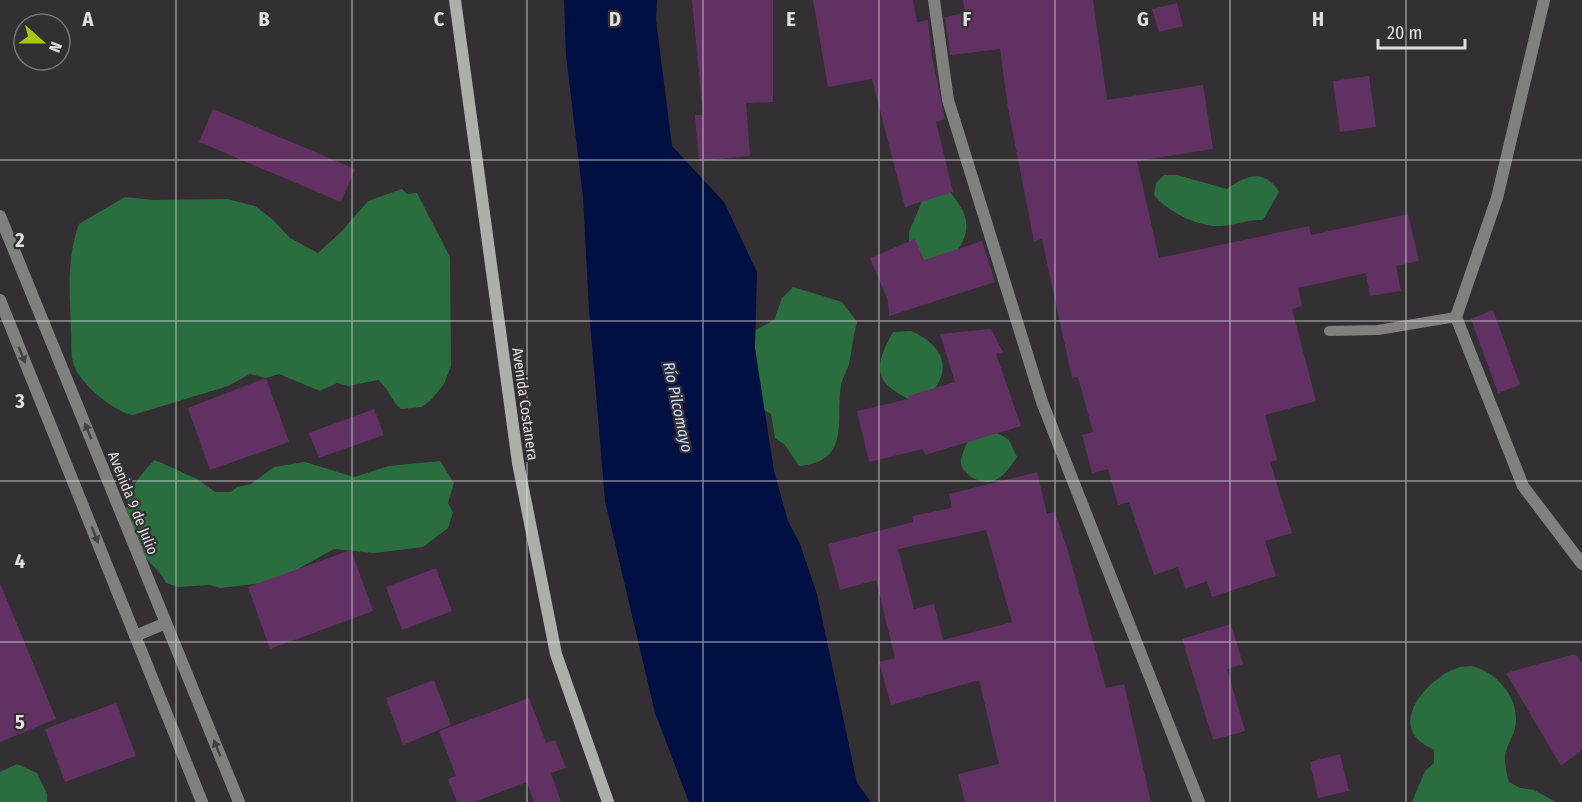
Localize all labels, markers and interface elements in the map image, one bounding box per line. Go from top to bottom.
text: A [82,7,95,31]
text: B [258,7,270,31]
text: C [434,7,445,31]
text: D [609,7,621,31]
text: E [786,7,796,31]
text: F [963,7,972,31]
text: G [1137,7,1149,31]
text: H [1312,7,1324,31]
north arrow [12,12,72,72]
scale bar [1378,12,1465,50]
text: 20 m [1387,22,1422,44]
text: N [45,39,66,55]
text: 2 [14,228,25,252]
one-way arrow [17,346,27,364]
street label: Avenida Costanera [508,346,542,462]
water label: Río Pilcomayo [659,360,697,454]
text: 3 [14,389,25,413]
one-way arrow [83,422,92,440]
street label: Avenida 9 de Julio [104,449,162,557]
one-way arrow [90,527,100,545]
text: 4 [15,549,25,573]
text: 5 [15,710,25,734]
one-way arrow [212,739,221,757]

